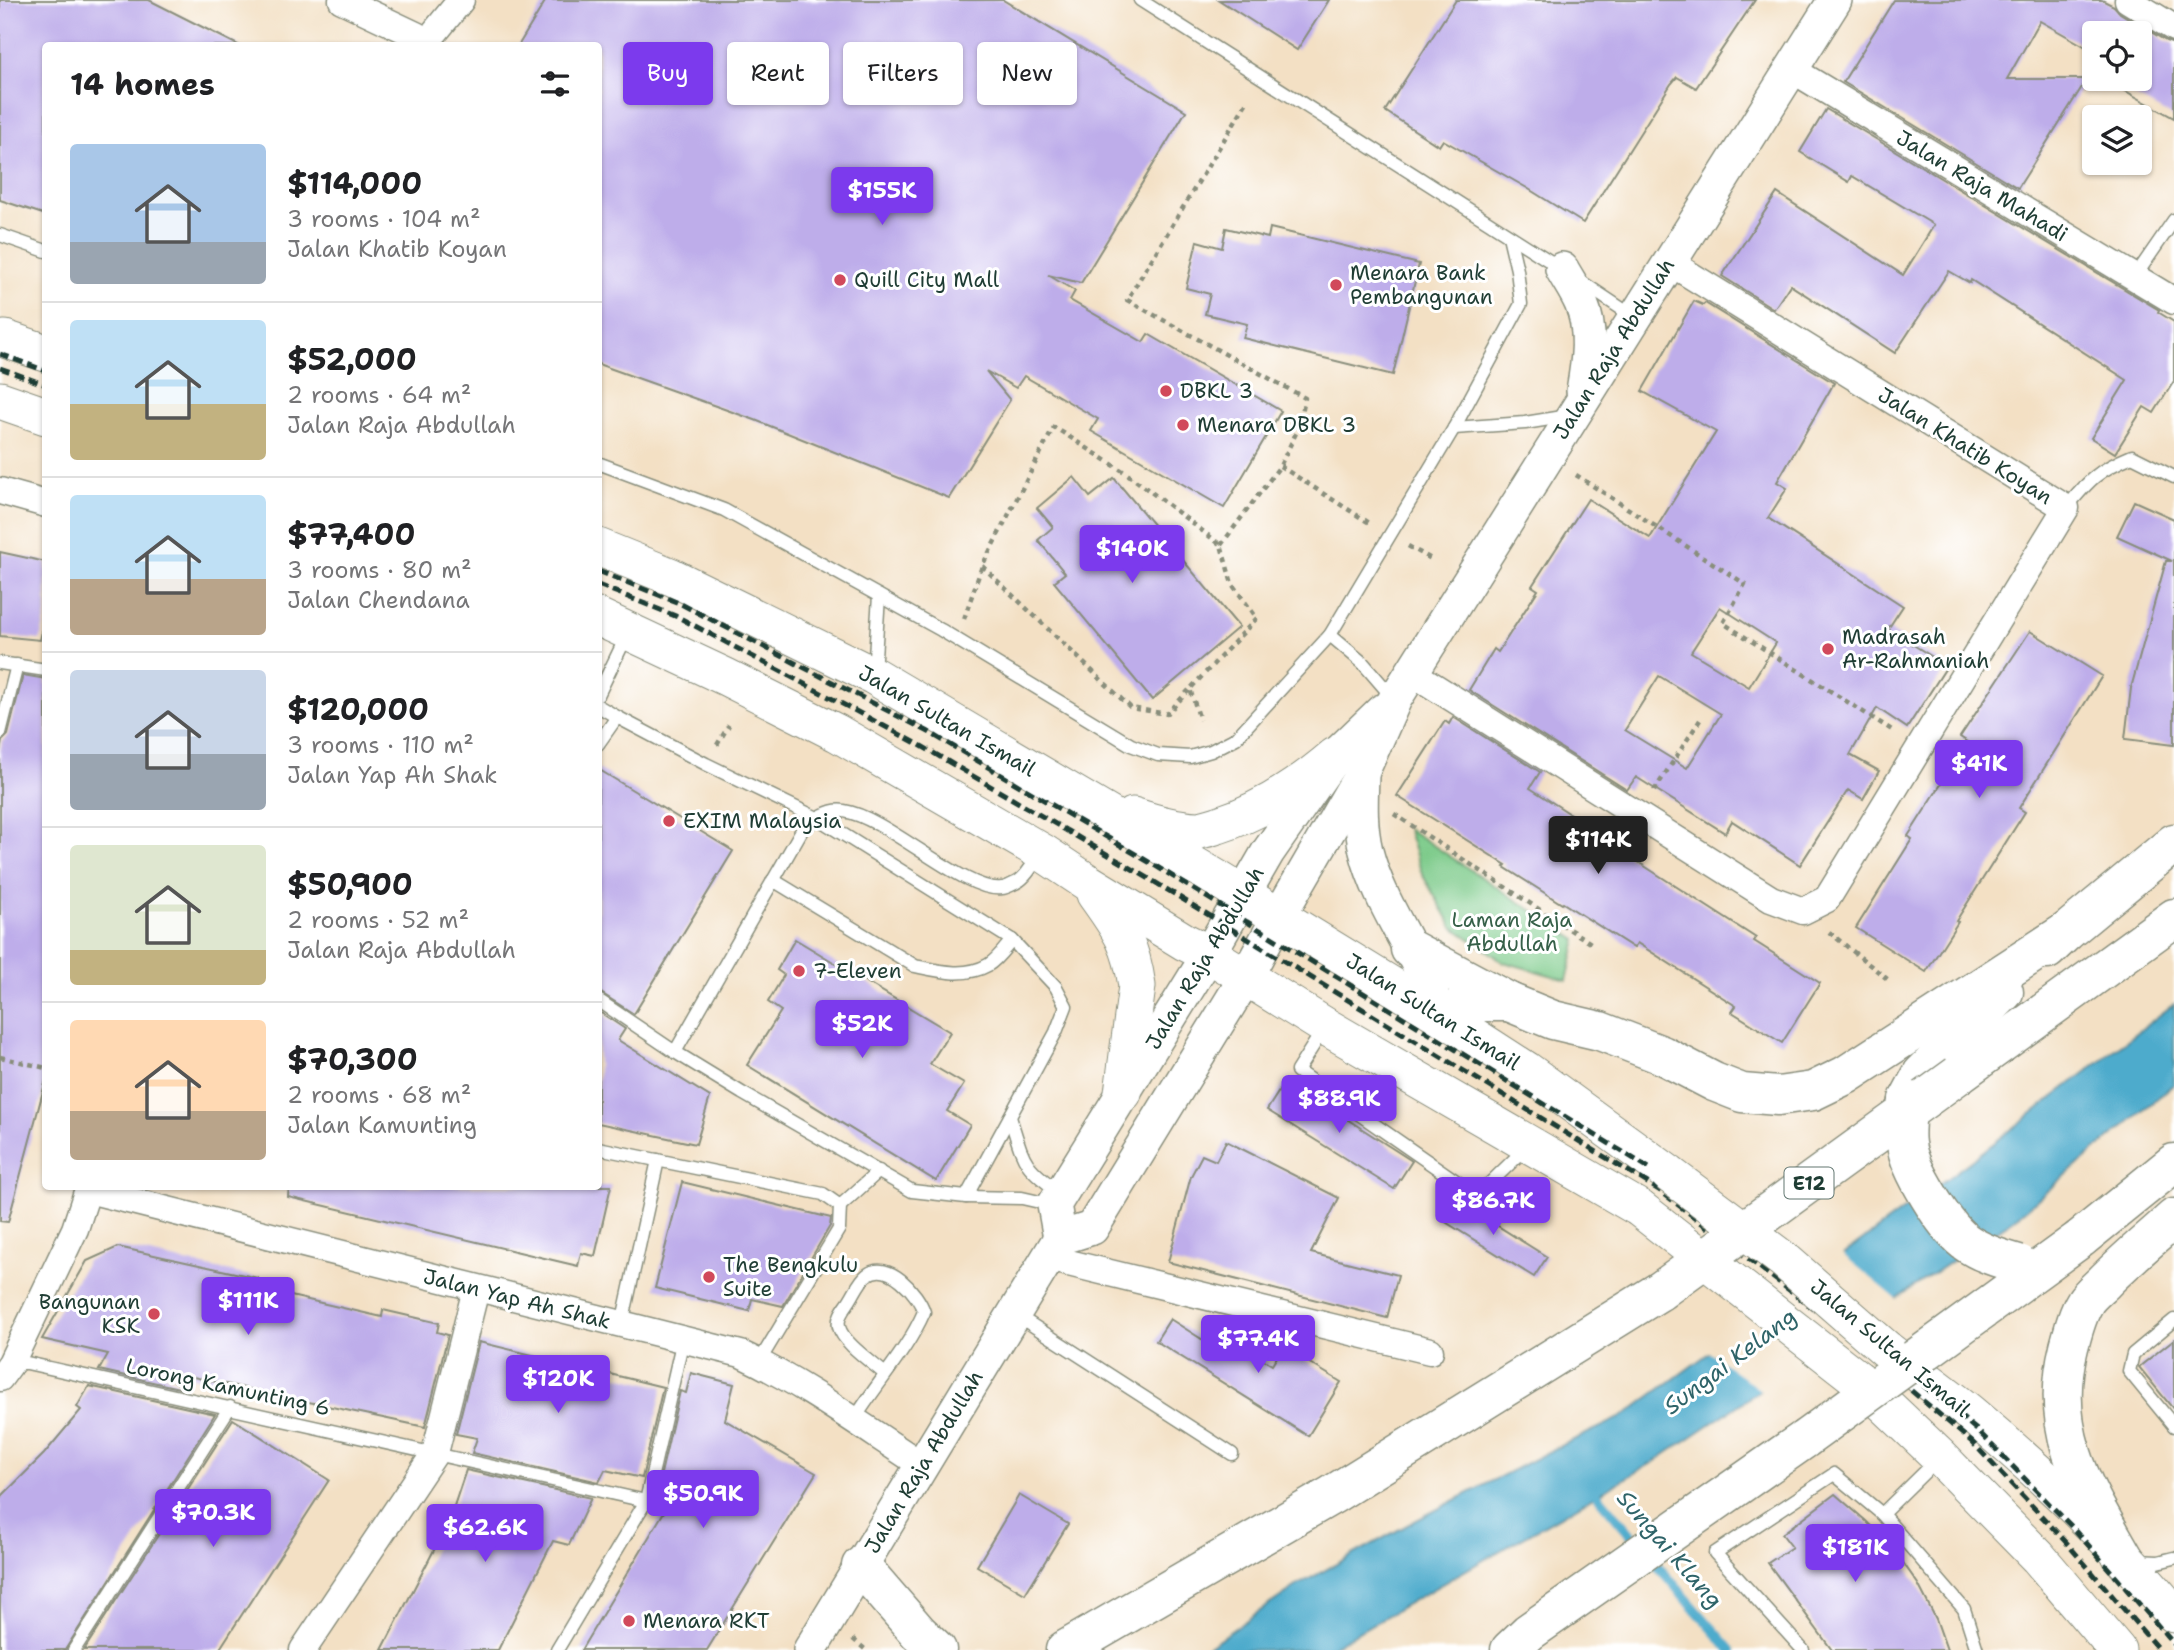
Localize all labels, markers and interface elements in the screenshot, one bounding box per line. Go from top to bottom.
map controls [2082,21,2152,175]
button: locate [2082,21,2152,91]
chip: Buy [623,42,713,105]
chip: Rent [727,42,829,105]
chip: Filters [843,42,963,105]
chip: New [977,42,1077,105]
text: 14 homes [70,64,215,105]
icon: filters [536,65,574,103]
button: layers [2082,105,2152,175]
street label: Jalan Raja Mahadi [1891,124,2073,248]
text: $114,000 [287,163,422,204]
pin: $155K [833,168,931,227]
icon: home [126,172,210,256]
text: $155K [847,175,917,205]
text: 3 rooms · 104 m² [287,204,480,234]
text: Jalan Khatib Koyan [287,234,507,264]
street label: Jalan Raja Abdullah [1547,253,1681,445]
place label: Menara Bank Pembangunan [1350,259,1493,311]
place label: Quill City Mall [854,266,1000,294]
marker: Quill City Mall [832,272,848,288]
marker: Menara Bank Pembangunan [1328,277,1344,293]
text: $52,000 [287,339,417,380]
icon: home [126,348,210,432]
place label: DBKL 3 [1180,377,1253,405]
text: 2 rooms · 64 m² [287,380,471,410]
street label: Jalan Khatib Koyan [1872,381,2058,511]
marker: DBKL 3 [1158,383,1174,399]
text: Jalan Raja Abdullah [287,410,516,440]
place label: Menara DBKL 3 [1197,411,1356,439]
marker: Menara DBKL 3 [1175,417,1191,433]
text: $77,400 [287,514,415,555]
icon: home [126,523,210,607]
pin: $140K [1083,526,1181,585]
text: $140K [1096,533,1168,563]
text: 3 rooms · 80 m² [287,555,472,585]
text: Jalan Chendana [287,585,470,615]
place label: Madrasah Ar-Rahmaniah [1842,623,1989,675]
marker: Madrasah Ar-Rahmaniah [1820,641,1836,657]
street label: Jalan Sultan Ismail [853,659,1041,784]
text: $120,000 [287,689,429,730]
icon: home [126,698,210,782]
text: 3 rooms · 110 m² [287,730,474,760]
pin: $41K [1938,740,2020,800]
text: $41K [1951,748,2007,778]
text: Jalan Yap Ah Shak [287,760,497,790]
place label: EXIM Malaysia [683,807,841,835]
marker: EXIM Malaysia [661,813,677,829]
pin: $114K [1549,816,1647,876]
text: $114K [1565,824,1631,854]
street label: Jalan Raja Abdullah [1139,861,1271,1055]
text: $50,900 [287,864,413,905]
icon: home [126,873,210,957]
text: 2 rooms · 52 m² [287,905,469,935]
park label: Laman Raja Abdullah [1452,906,1572,958]
text: Jalan Raja Abdullah [287,935,516,965]
street label: Jalan Sultan Ismail [1341,947,1526,1077]
place label: 7-Eleven [813,957,902,985]
marker: 7-Eleven [791,963,807,979]
pin: $52K [821,1000,903,1060]
text: $52K [831,1008,893,1038]
text: $70,300 [287,1039,418,1080]
icon: home [126,1048,210,1132]
pin: $88.9K [1282,1076,1396,1135]
text: 2 rooms · 68 m² [287,1080,471,1110]
text: $88.9K [1297,1083,1381,1113]
text: Jalan Kamunting [287,1110,477,1140]
road number: E12 [1784,1168,1834,1198]
pin: $86.7K [1436,1178,1550,1237]
text: $86.7K [1451,1185,1535,1215]
place label: The Bengkulu Suite [723,1251,858,1303]
street label: Jalan Yap Ah Shak [420,1262,614,1336]
marker: The Bengkulu Suite [701,1269,717,1285]
street label: Jalan Sultan Ismail [1804,1273,1976,1424]
pin: $111K [199,1278,297,1337]
text: $111K [218,1285,278,1315]
place label: Bangunan KSK [39,1288,140,1340]
water label: Sungai Kelang [1657,1301,1803,1421]
marker: Bangunan KSK [146,1306,162,1322]
pin: $77.4K [1201,1316,1315,1375]
text: $77.4K [1217,1323,1299,1353]
street label: Lorong Kamunting 6 [123,1352,333,1422]
pin: $120K [509,1356,607,1415]
text: $120K [522,1363,594,1393]
street label: Jalan Raja Abdullah [858,1365,990,1559]
pin: $50.9K [646,1470,760,1530]
text: $50.9K [663,1478,743,1508]
water label: Sungai Klang [1610,1484,1730,1614]
pin: $70.3K [156,1490,270,1549]
text: $70.3K [171,1497,255,1527]
pin: $62.6K [428,1504,542,1564]
text: $62.6K [442,1512,528,1542]
pin: $181K [1806,1524,1904,1584]
text: $181K [1821,1532,1889,1562]
place label: Menara RKT [643,1607,770,1635]
marker: Menara RKT [621,1613,637,1629]

